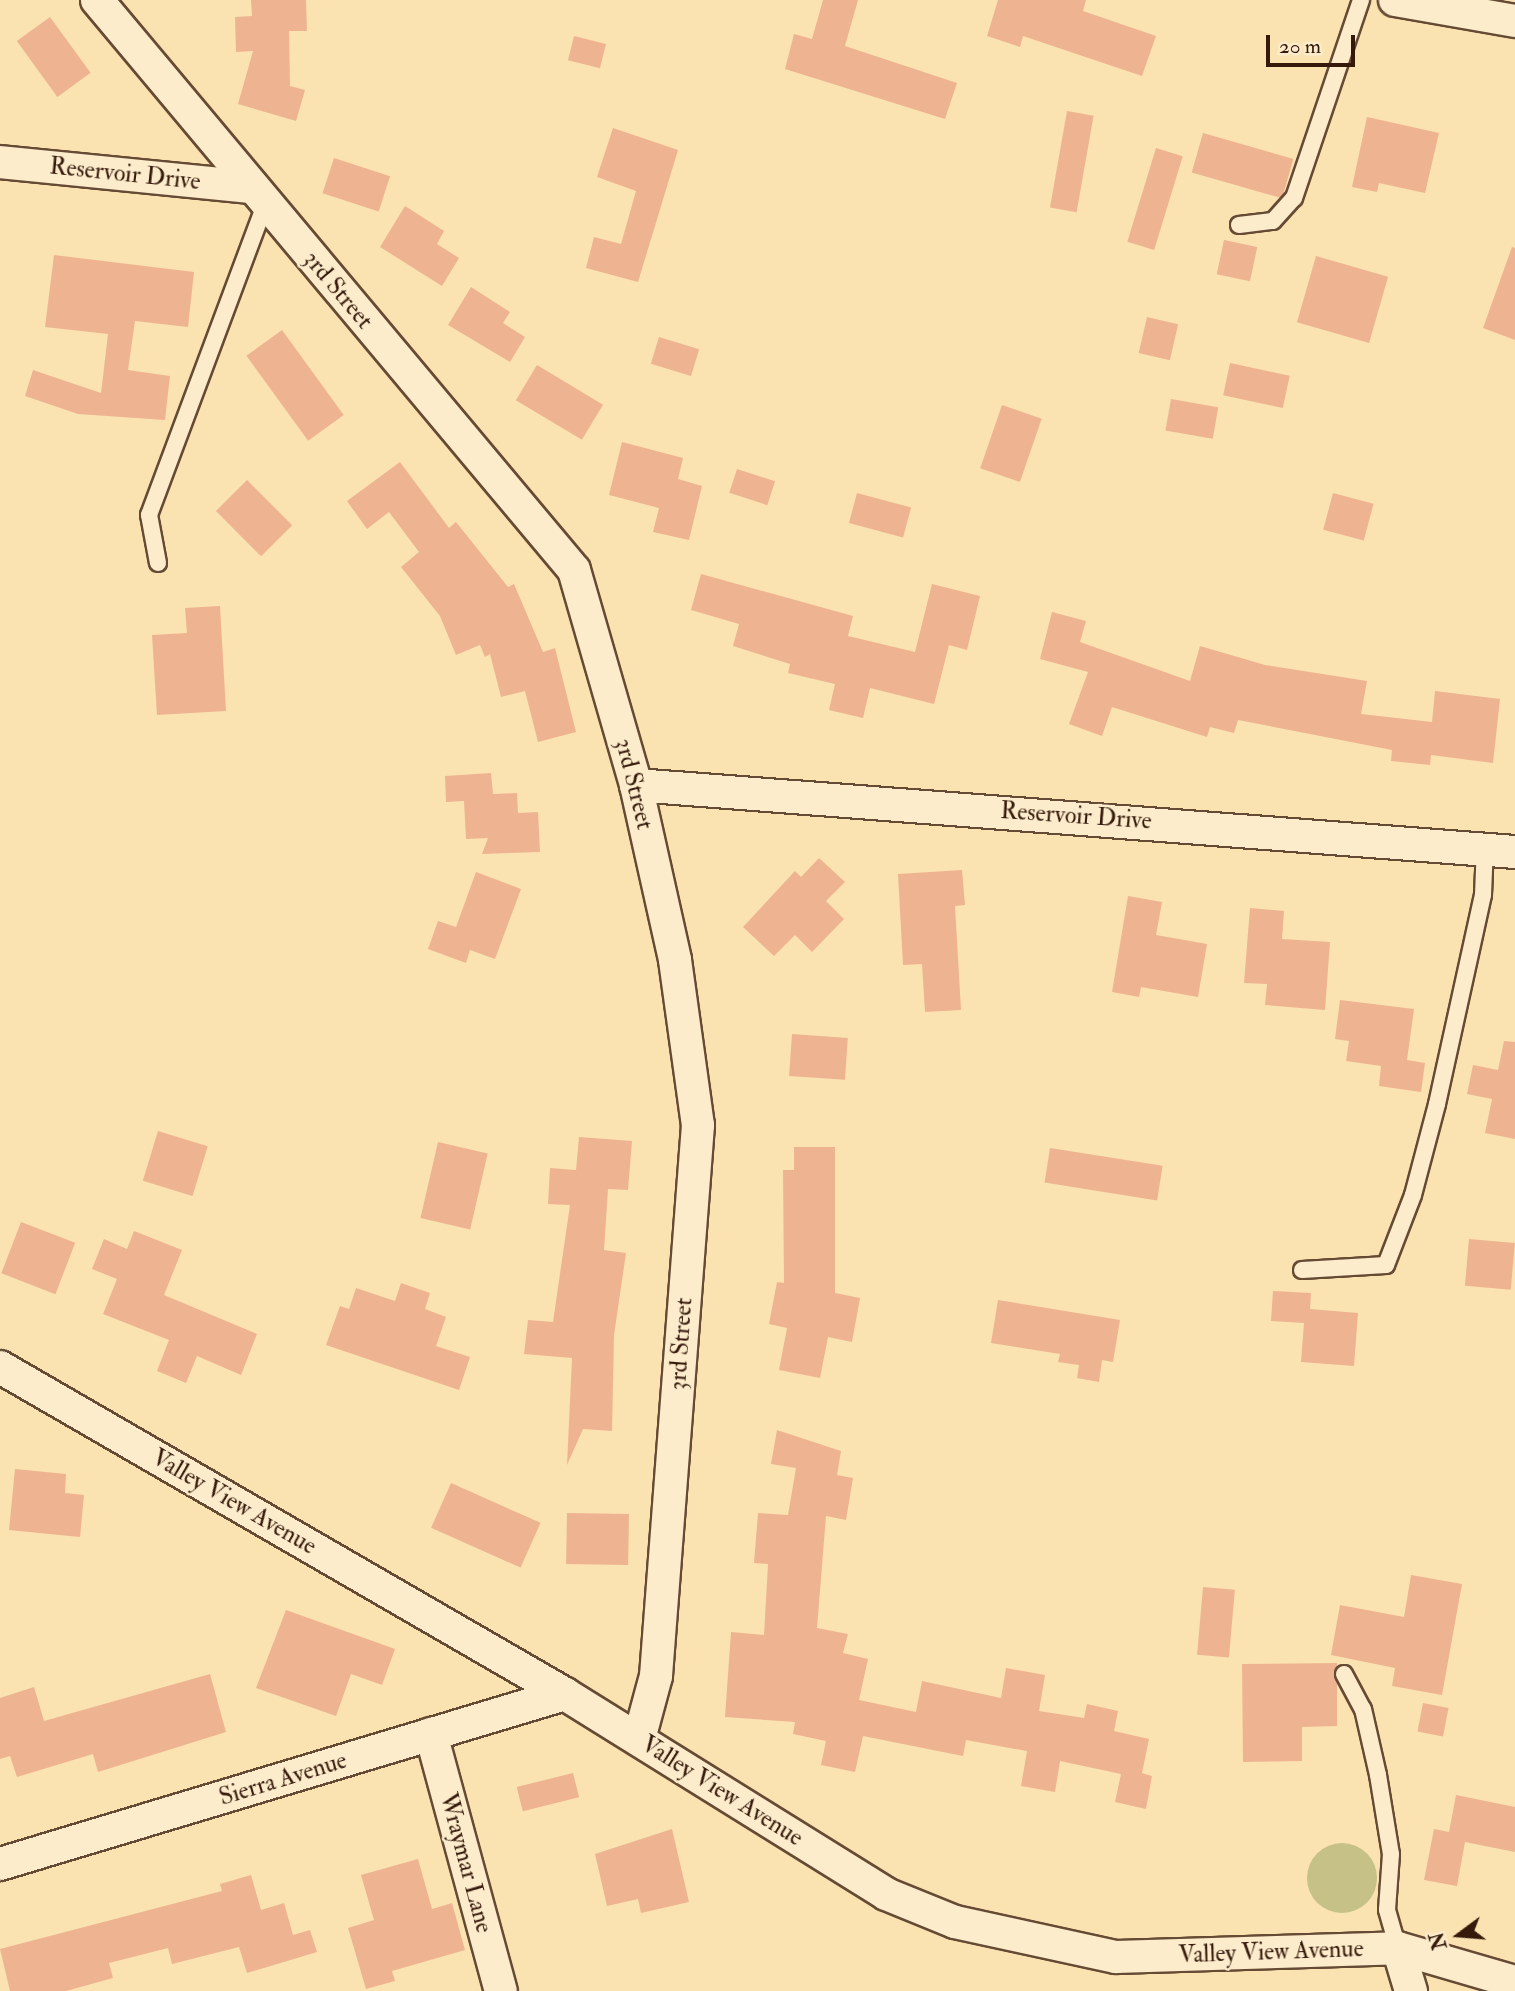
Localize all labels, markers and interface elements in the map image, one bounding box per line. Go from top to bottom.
scale bar [1270,21,1359,65]
text: 20 m [1279,33,1321,60]
street label: Reservoir Drive [48,152,202,196]
street label: 3rd Street [297,245,379,335]
street label: 3rd Street [609,736,659,832]
street label: Reservoir Drive [999,796,1153,836]
street label: 3rd Street [663,1297,699,1391]
street label: Valley View Avenue [147,1443,321,1561]
street label: Valley View Avenue [636,1730,808,1852]
street label: Sierra Avenue [216,1746,350,1812]
street label: Wraymar Lane [434,1790,498,1936]
north arrow [1424,1900,1494,1970]
text: N [1425,1929,1453,1952]
street label: Valley View Avenue [1178,1934,1364,1970]

